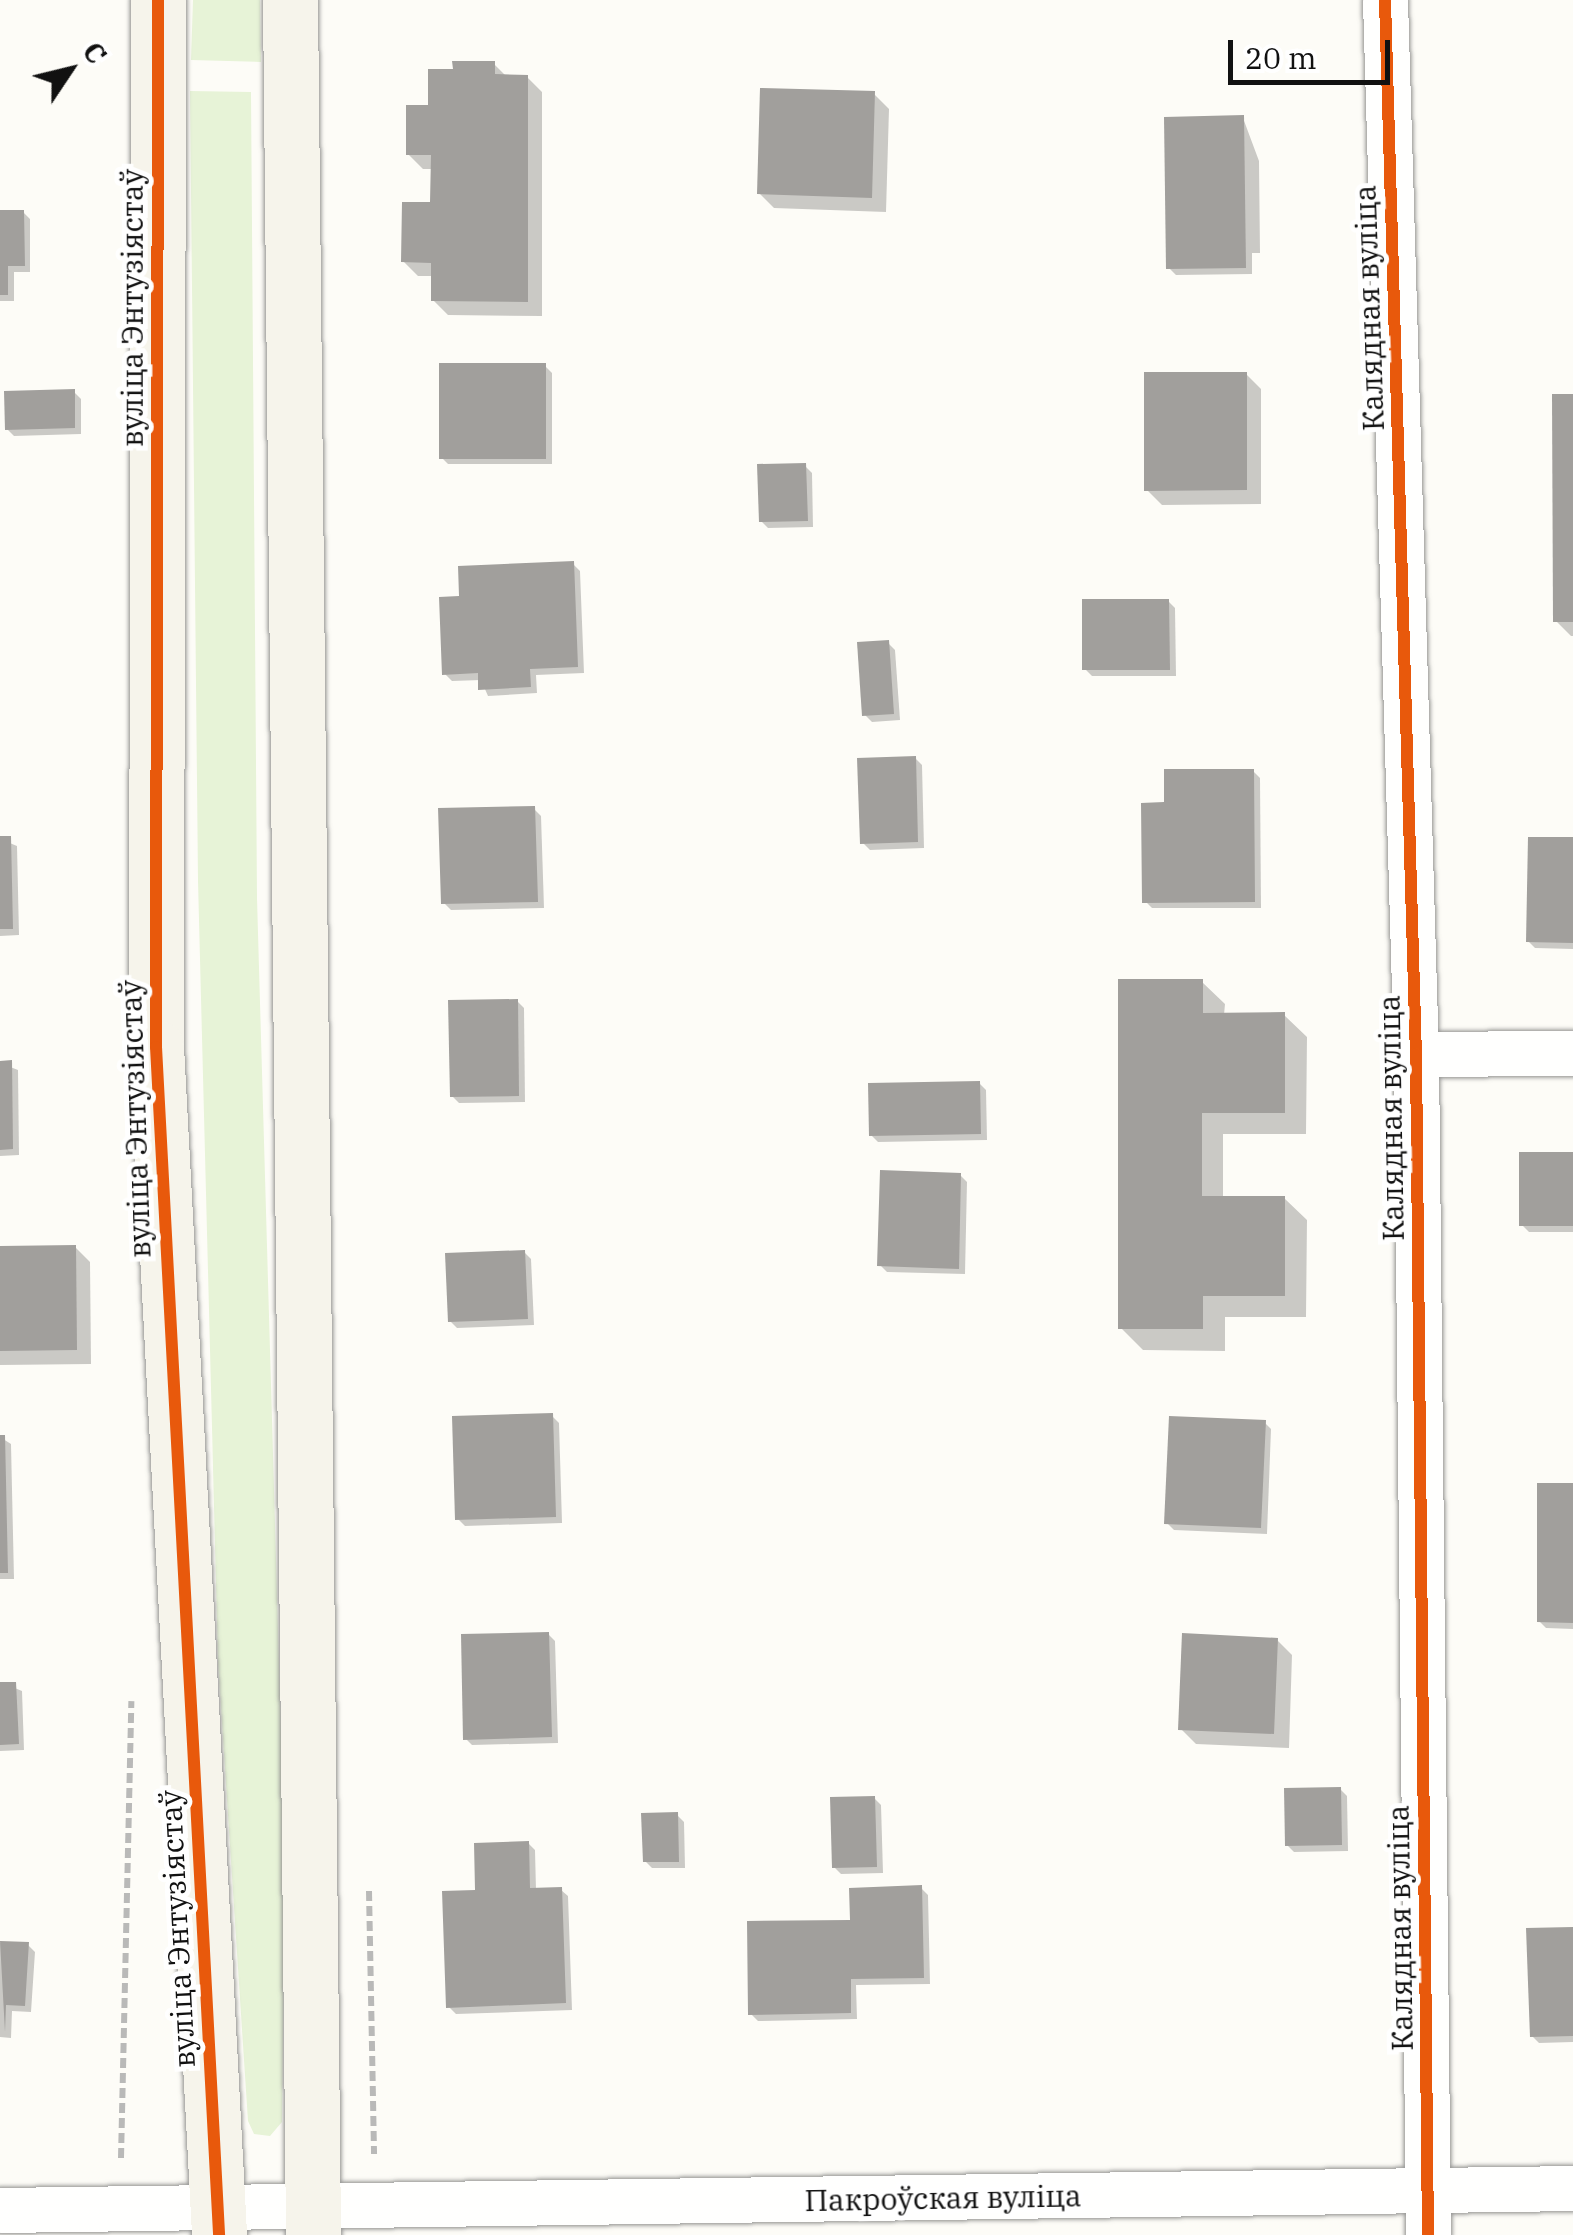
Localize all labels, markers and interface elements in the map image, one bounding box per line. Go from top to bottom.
north arrow [20,20,120,120]
scale bar [1233,20,1396,82]
text: С [74,34,115,71]
text: 20 m [1245,38,1317,77]
street label: вуліца Энтузіястаў [114,169,150,447]
street label: Калядная вуліца [1347,184,1391,432]
street label: вуліца Энтузіястаў [112,979,158,1259]
street label: Калядная вуліца [1371,995,1411,1241]
street label: вуліца Энтузіястаў [152,1789,202,2069]
street label: Калядная вуліца [1380,1805,1420,2051]
street label: Пакроўская вуліца [804,2178,1082,2218]

